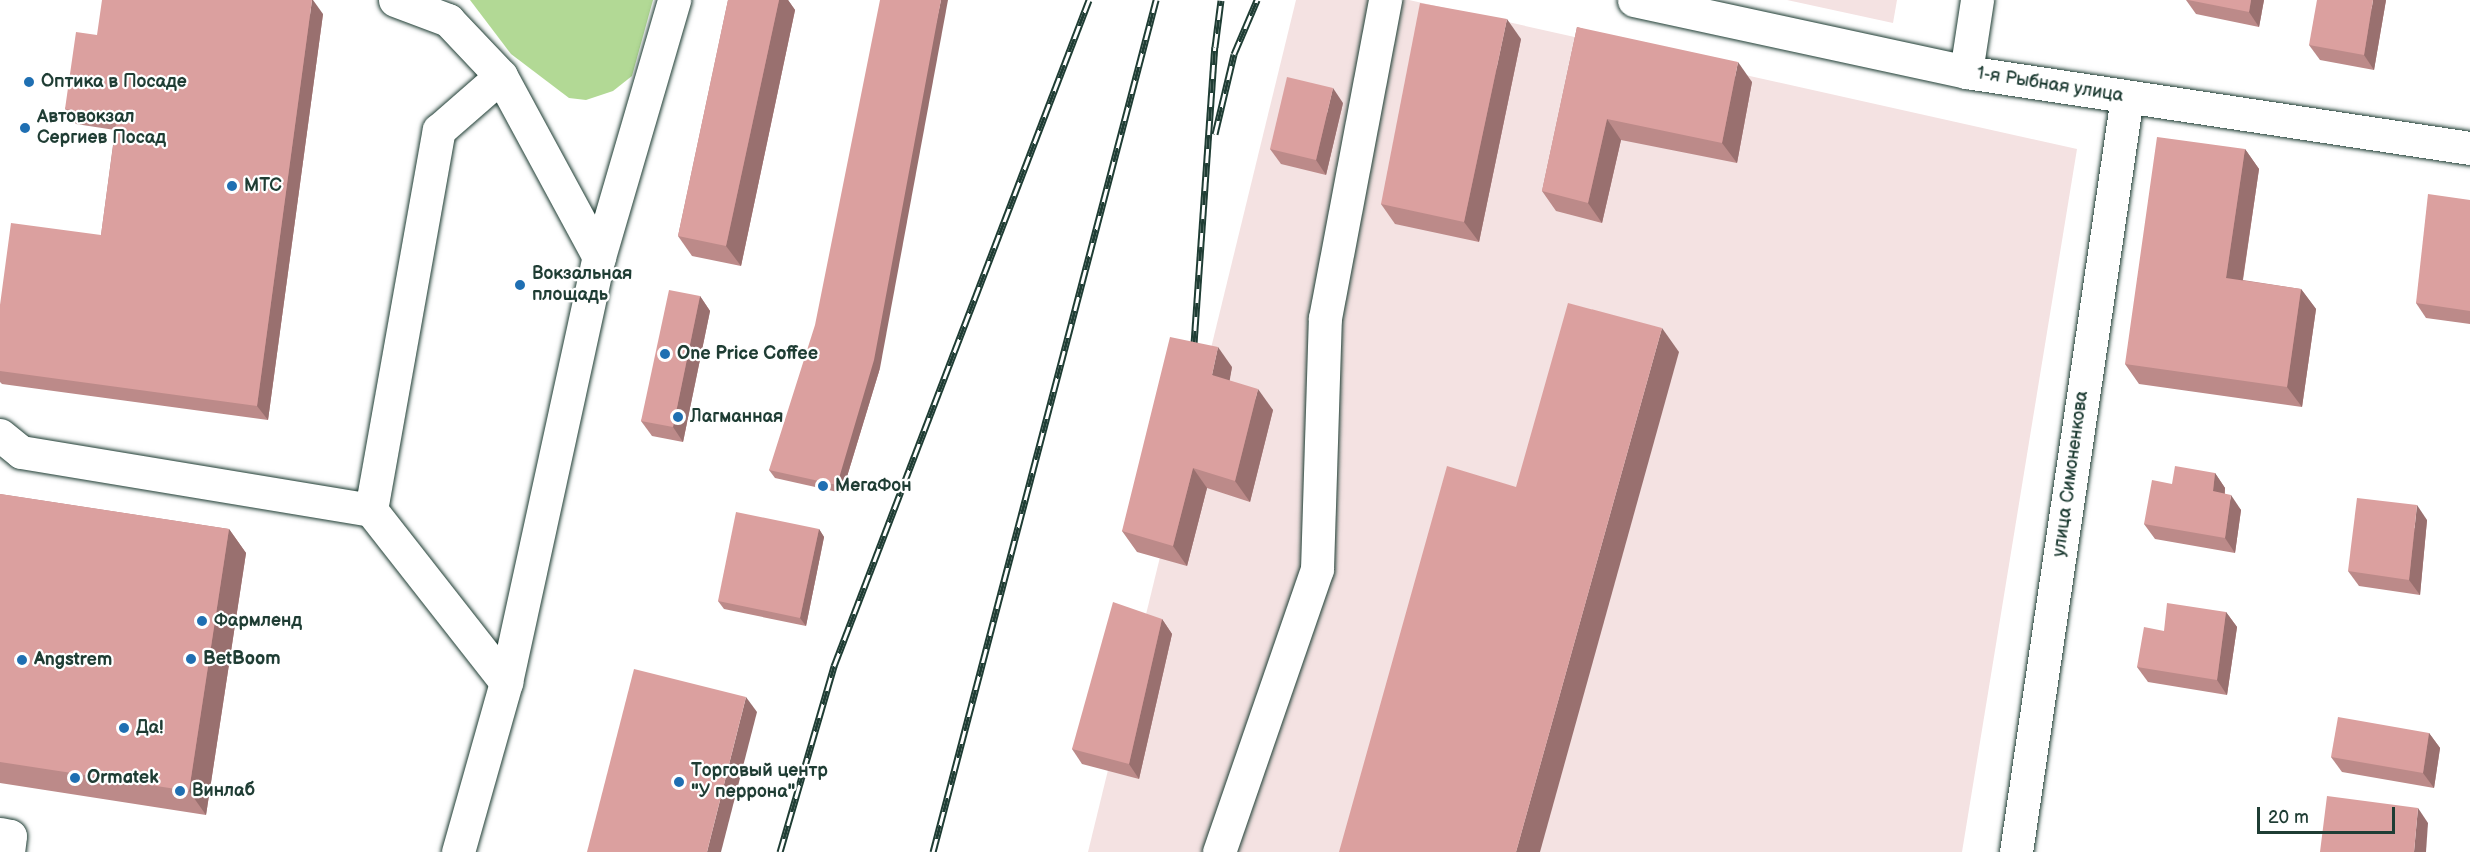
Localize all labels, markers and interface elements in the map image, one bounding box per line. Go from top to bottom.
street label: 1-я Рыбная улица [1975,63,2125,107]
place label: Оптика в Посаде [41,71,187,93]
marker: Оптика в Посаде [22,75,36,89]
place label: Автовокзал Сергиев Посад [37,107,166,150]
marker: Автовокзал Сергиев Посад [18,121,32,135]
place label: МТС [244,175,282,197]
marker: МТС [225,179,239,193]
place label: Вокзальная площадь [532,264,632,306]
marker: Вокзальная площадь [513,278,527,292]
place label: One Price Coffee [677,343,818,365]
marker: One Price Coffee [658,347,672,361]
street label: улица Симоненкова [2049,390,2093,558]
place label: Лагманная [690,406,783,428]
marker: Лагманная [671,410,685,424]
place label: МегаФон [835,475,911,497]
marker: МегаФон [816,479,830,493]
place label: Фармленд [214,610,302,632]
marker: Фармленд [195,614,209,628]
place label: BetBoom [203,648,281,670]
place label: Angstrem [34,649,112,671]
marker: BetBoom [184,652,198,666]
marker: Angstrem [15,653,29,667]
place label: Да! [136,717,164,739]
marker: Да! [117,721,131,735]
place label: Торговый центр "У перрона" [691,761,828,804]
place label: Ormatek [87,767,159,789]
marker: Ormatek [68,771,82,785]
marker: Торговый центр "У перрона" [672,775,686,789]
place label: Винлаб [192,780,255,802]
marker: Винлаб [173,784,187,798]
scale bar [2260,795,2398,833]
text: 20 m [2268,807,2309,828]

